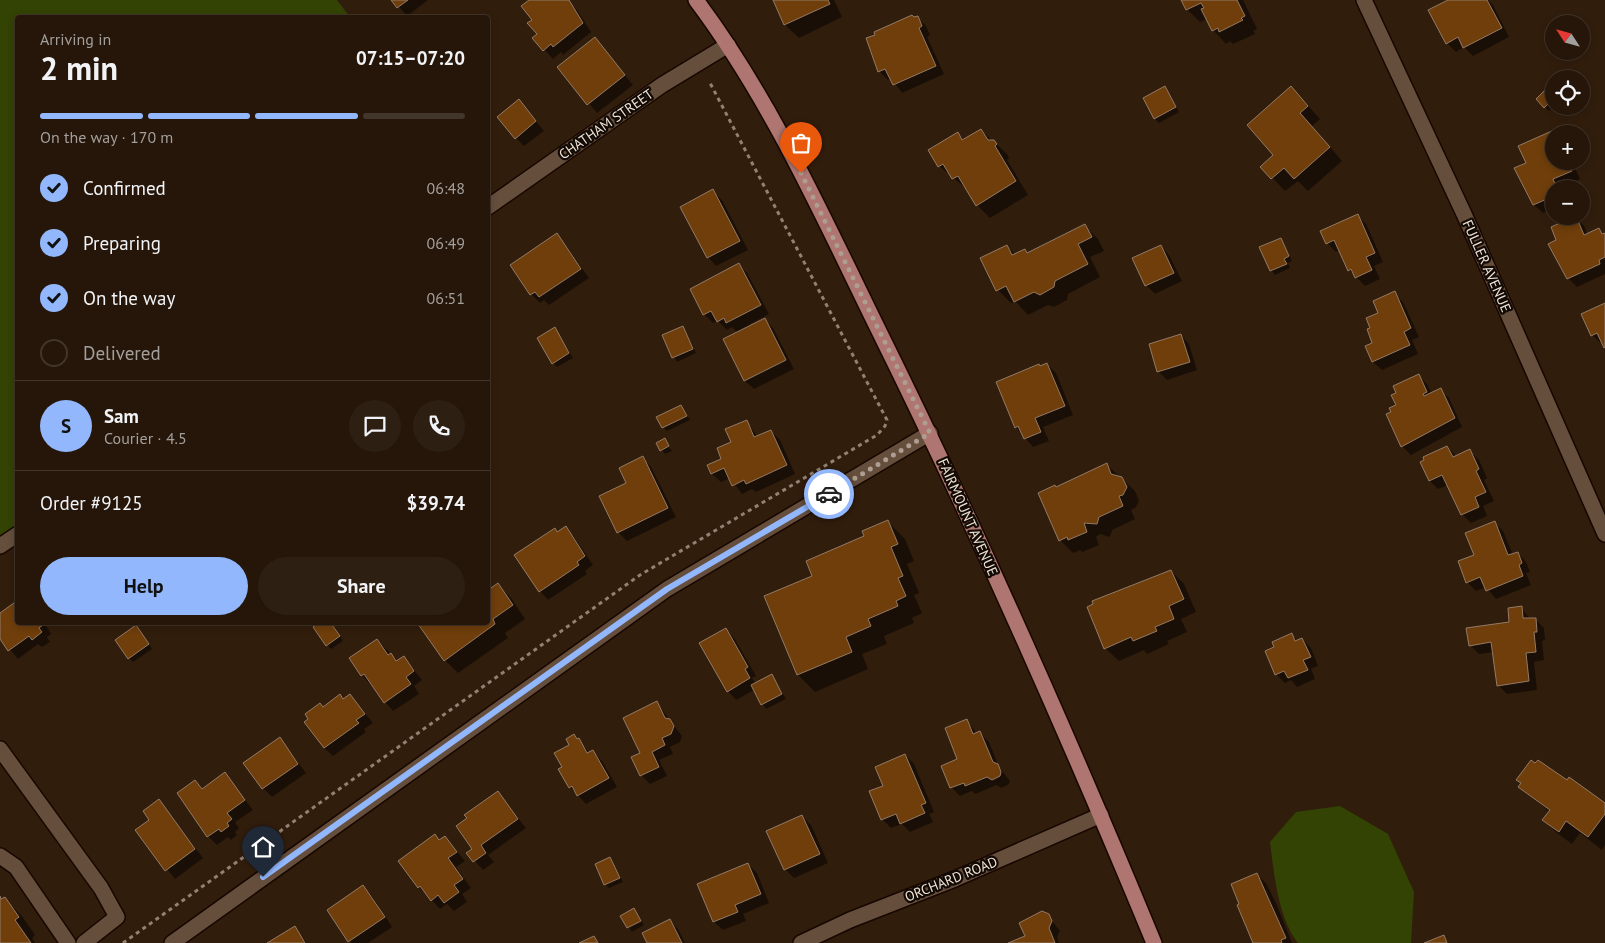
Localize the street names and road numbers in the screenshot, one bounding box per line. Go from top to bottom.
street label: CHATHAM STREET [555,85,657,163]
street label: FULLER AVENUE [1459,217,1515,315]
street label: FAIRMOUNT AVENUE [934,456,1002,578]
street label: ORCHARD ROAD [902,852,1000,906]

